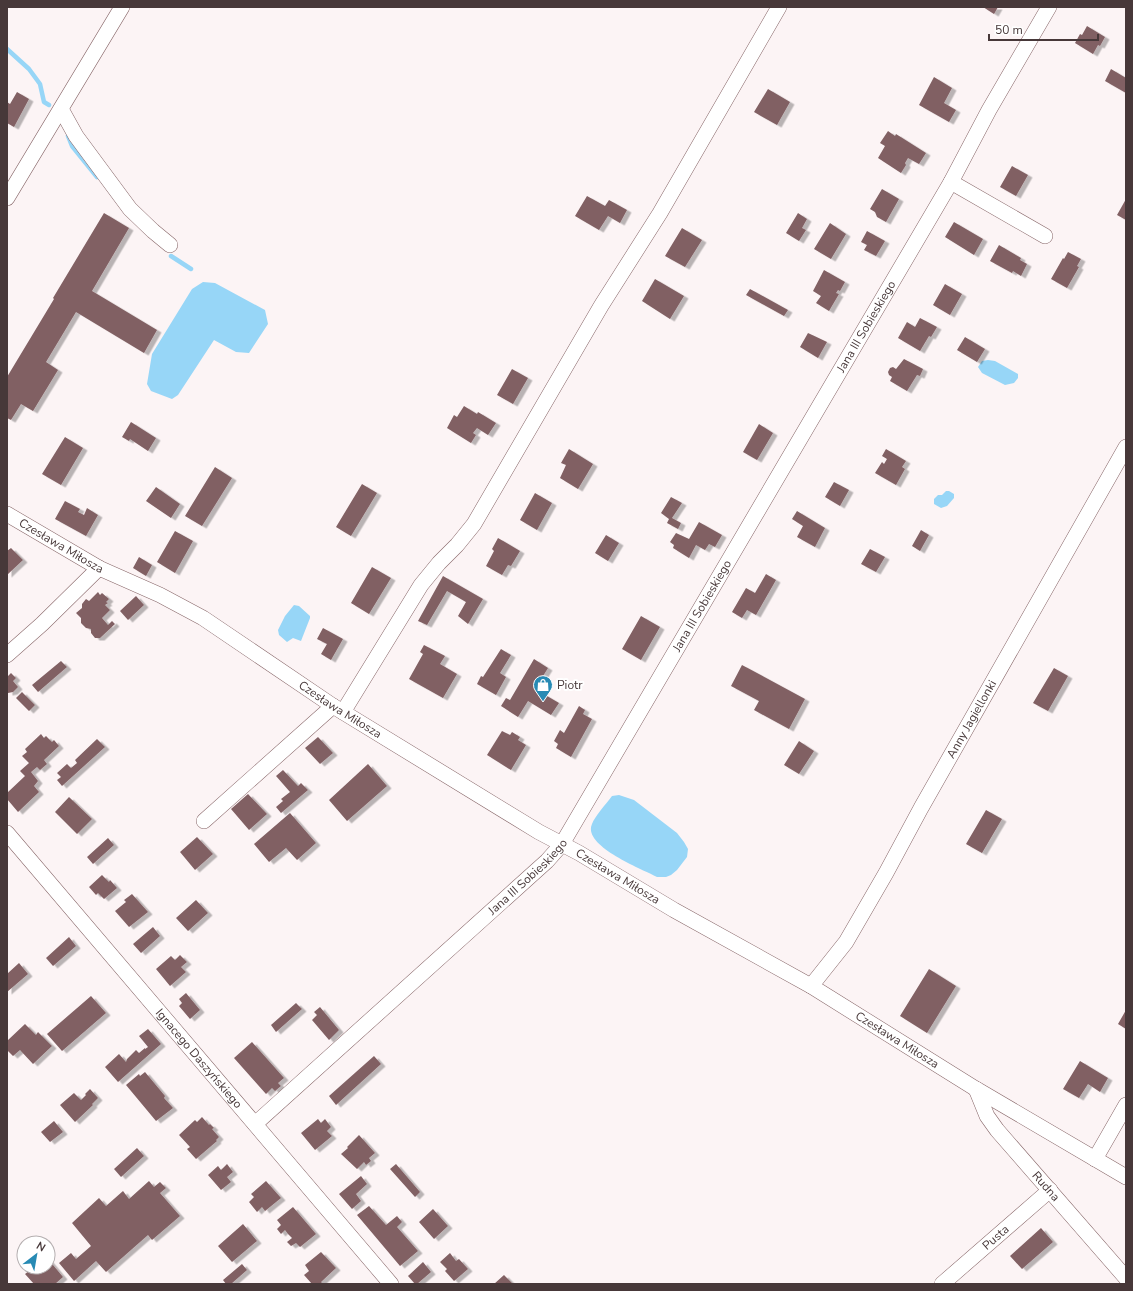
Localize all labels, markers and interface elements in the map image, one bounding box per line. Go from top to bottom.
scale bar [989,16,1098,42]
text: 50 m [995,22,1023,38]
street label: Jana III Sobieskiego [832,277,900,376]
street label: Czesława Miłosza [16,515,106,577]
street label: Jana III Sobieskiego [668,557,735,655]
shop icon: Piotr [532,674,554,702]
street label: Czesława Miłosza [295,677,385,742]
place label: Piotr [557,677,583,693]
street label: Anny Jagiellonki [943,677,1000,761]
street label: Jana III Sobieskiego [484,836,571,919]
street label: Czesława Miłosza [573,845,663,908]
street label: Ignacego Daszyńskiego [152,1005,246,1112]
street label: Czesława Miłosza [853,1008,942,1072]
street label: Rudna [1029,1168,1064,1205]
street label: Pusta [979,1221,1012,1253]
north arrow [16,1235,56,1275]
text: N [34,1238,48,1255]

